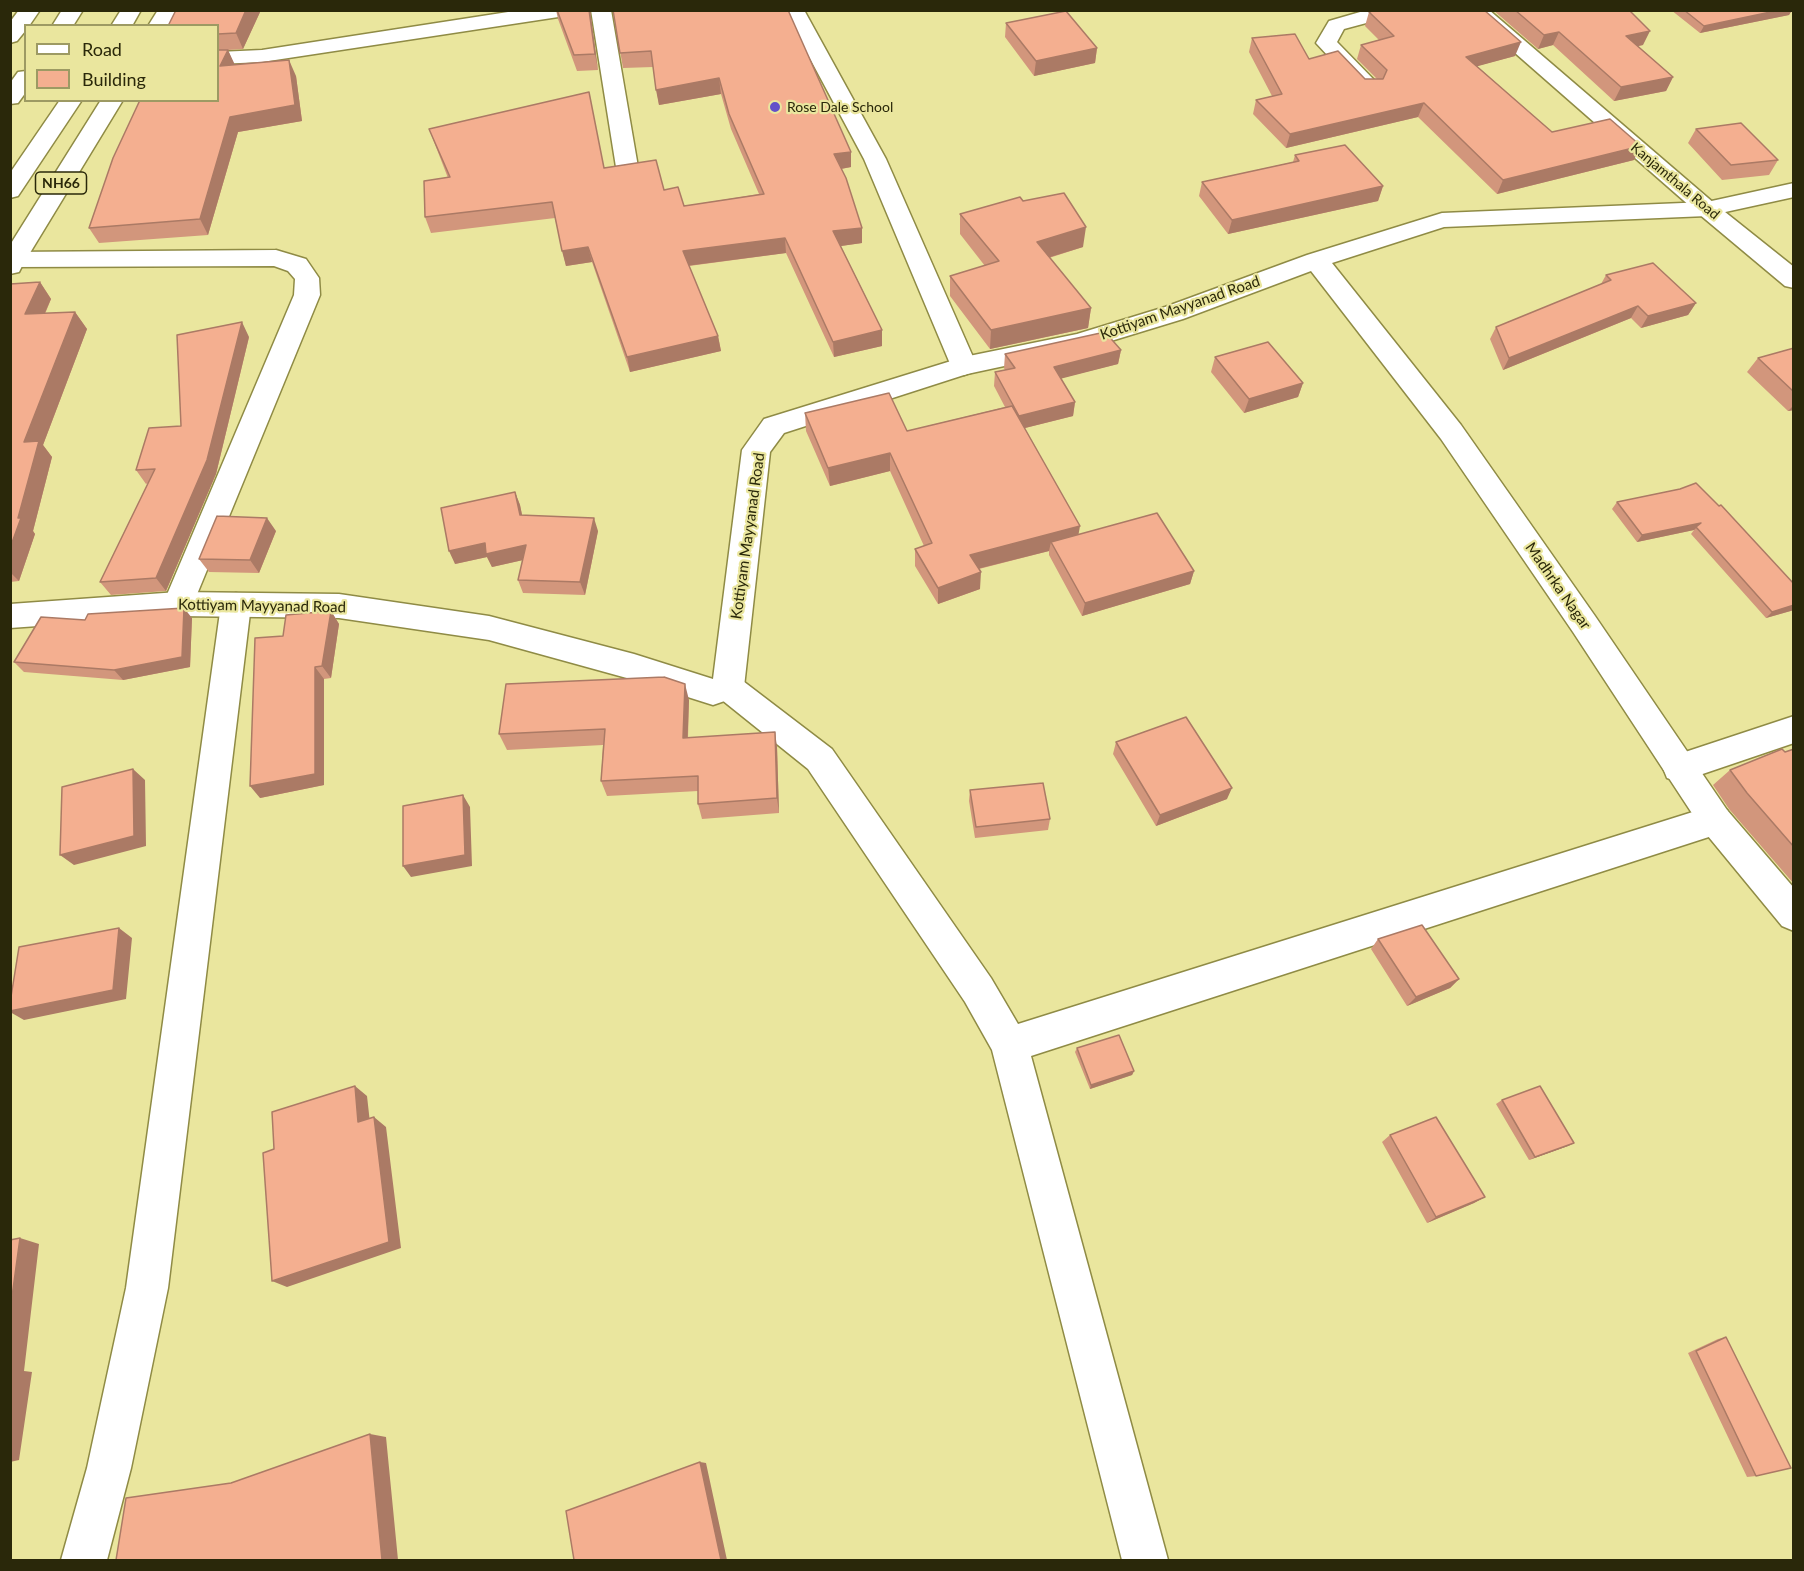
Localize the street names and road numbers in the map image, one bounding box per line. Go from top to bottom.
street label: Kanjamthala Road [1627,139,1723,223]
road number: NH66 [36,172,86,194]
street label: Kottiyam Mayyanad Road [1098,272,1262,344]
street label: Kottiyam Mayyanad Road [727,452,769,620]
street label: Madhrka Nagar [1521,539,1595,633]
street label: Kottiyam Mayyanad Road [178,596,346,616]

